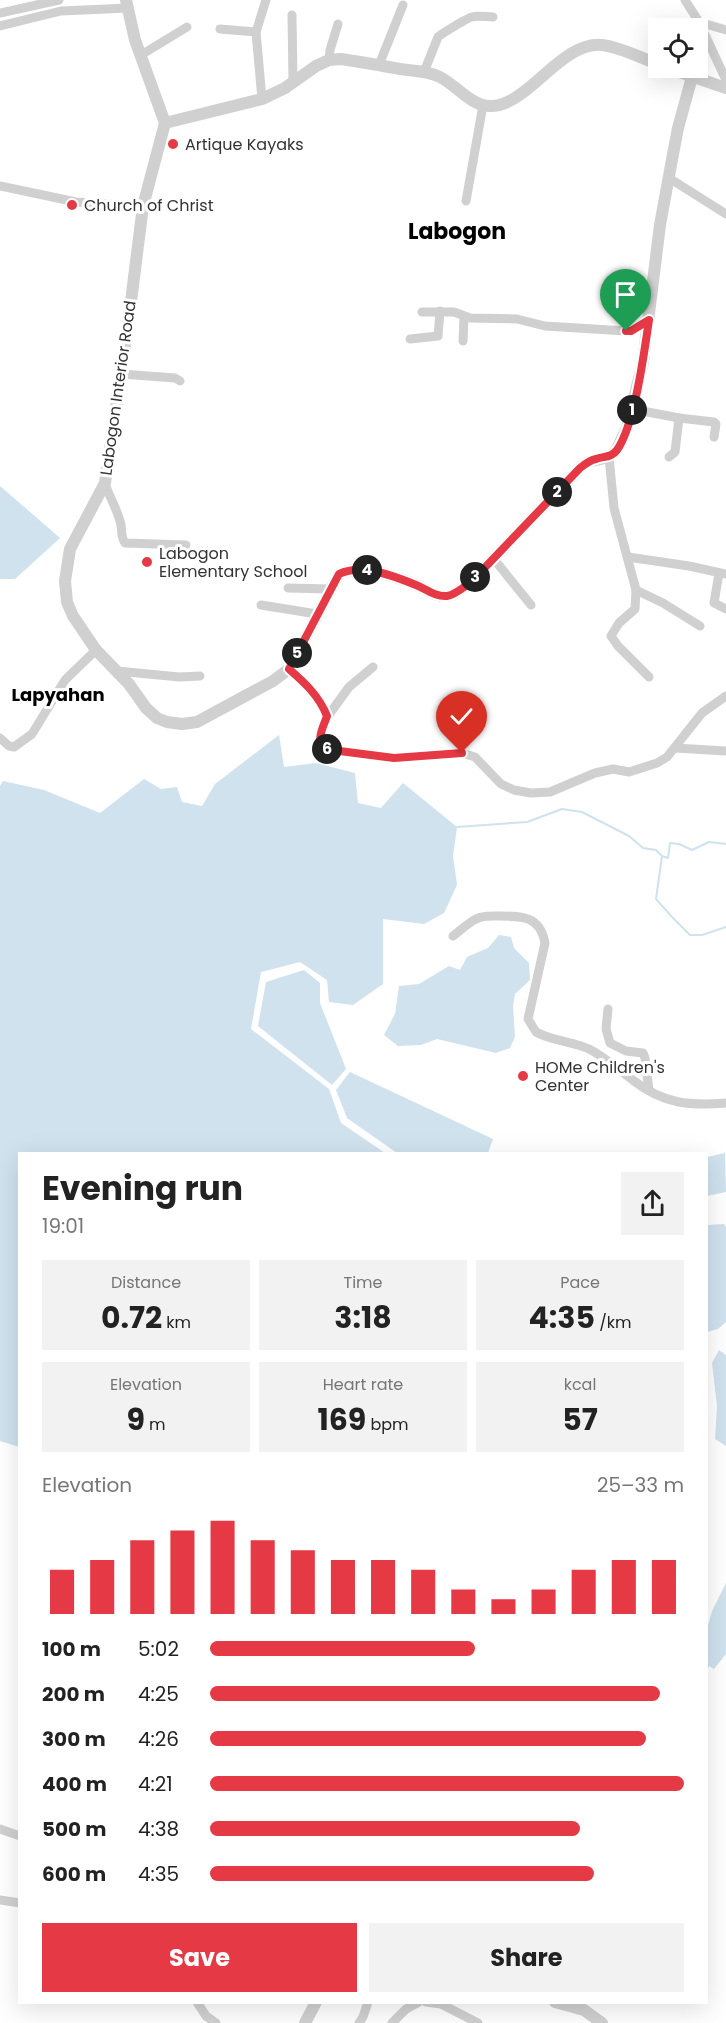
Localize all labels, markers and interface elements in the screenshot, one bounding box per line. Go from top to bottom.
map controls [648,18,708,78]
button: locate [648,18,708,78]
place label: Artique Kayaks [185,133,304,156]
marker: Artique Kayaks [166,137,180,151]
place label: Church of Christ [84,194,214,217]
marker: Church of Christ [65,198,79,212]
district label: Labogon [408,216,506,247]
pin [600,269,651,331]
icon: arrive [609,278,642,311]
street label: Labogon Interior Road [94,299,142,477]
pin: 1 [617,395,647,425]
text: 1 [629,398,635,421]
pin: 2 [542,477,572,507]
text: 2 [552,480,562,503]
place label: Labogon Elementary School [159,542,307,583]
marker: Labogon Elementary School [140,555,154,569]
pin: 4 [352,555,382,585]
text: 4 [362,558,372,581]
pin: 3 [460,562,490,592]
text: 3 [470,565,480,588]
pin: 5 [282,638,312,668]
text: 5 [292,641,302,664]
district label: Lapyahan [11,682,105,707]
pin [436,691,487,753]
icon: check [445,700,478,733]
pin: 6 [312,734,342,764]
text: 6 [322,737,332,760]
place label: HOMe Children's Center [535,1056,665,1097]
marker: HOMe Children's Center [516,1069,530,1083]
text: Evening run [42,1165,243,1212]
button: share [621,1172,684,1235]
text: 19:01 [42,1212,84,1240]
text: Distance [111,1271,181,1294]
text: Time [344,1271,383,1294]
text: Pace [560,1271,600,1294]
text: 0.72 [101,1296,162,1339]
text: 3:18 [334,1296,392,1339]
text: 4:35 [528,1296,595,1339]
text: km [162,1311,191,1334]
text: /km [595,1311,632,1334]
text: Elevation [110,1373,182,1396]
text: Heart rate [323,1373,403,1396]
text: kcal [564,1373,596,1396]
text: 9 [126,1398,145,1441]
text: 169 [317,1398,366,1441]
text: 57 [562,1398,598,1441]
text: m [145,1413,166,1436]
text: bpm [366,1413,409,1436]
text: Elevation [42,1471,132,1499]
text: 25–33 m [597,1471,684,1499]
text: 100 m [42,1635,101,1663]
text: 5:02 [138,1635,179,1663]
text: 200 m [42,1680,105,1708]
text: 4:25 [138,1680,179,1708]
text: 300 m [42,1725,106,1753]
text: 4:26 [138,1725,179,1753]
text: 400 m [42,1770,107,1798]
text: 4:21 [138,1770,173,1798]
text: 500 m [42,1815,107,1843]
text: 4:38 [138,1815,179,1843]
text: 600 m [42,1860,106,1888]
text: 4:35 [138,1860,179,1888]
button: Save [42,1923,357,1992]
button: Share [369,1923,684,1992]

